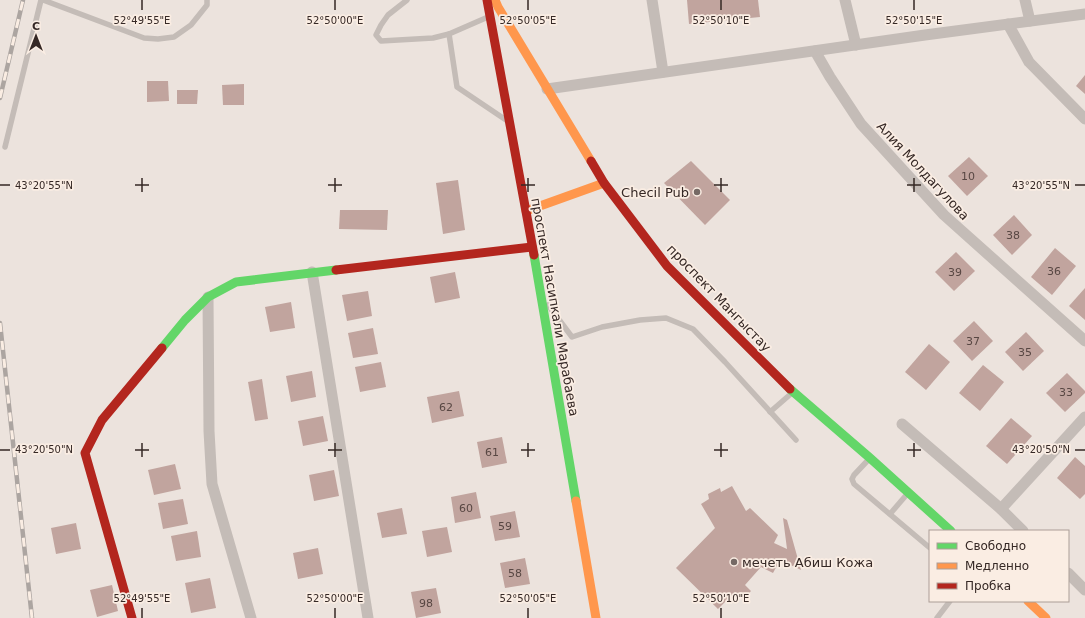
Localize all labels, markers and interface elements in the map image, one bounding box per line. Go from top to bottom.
text: 52°49'55"E [114,15,170,26]
text: 52°50'00"E [307,15,363,26]
text: 52°50'05"E [500,15,556,26]
text: 52°50'10"E [693,15,749,26]
text: 52°50'15"E [886,15,942,26]
north arrow [16,16,56,56]
text: С [32,20,40,33]
street label: Алия Молдагулова [874,119,972,223]
house number: 10 [961,170,975,183]
text: 43°20'55"N [15,180,73,191]
text: 43°20'55"N [1012,180,1070,191]
place label: Checil Pub [621,185,689,200]
marker: Checil Pub [692,187,702,197]
street label: проспект Насипкали Марабаева [528,197,582,417]
house number: 38 [1006,229,1020,242]
street label: проспект Мангыстау [664,241,774,355]
house number: 36 [1047,265,1061,278]
house number: 39 [948,266,962,279]
house number: 37 [966,335,980,348]
house number: 35 [1018,346,1032,359]
house number: 33 [1059,386,1073,399]
house number: 62 [439,401,453,414]
text: 43°20'50"N [15,444,73,455]
text: 43°20'50"N [1012,444,1070,455]
house number: 61 [485,446,499,459]
house number: 60 [459,502,473,515]
house number: 59 [498,520,512,533]
legend [929,530,1069,602]
text: Свободно [965,539,1026,553]
place label: мечеть Абиш Кожа [742,555,873,570]
marker: мечеть Абиш Кожа [729,557,739,567]
text: Медленно [965,559,1029,573]
house number: 58 [508,567,522,580]
text: Пробка [965,579,1011,593]
text: 52°49'55"E [114,593,170,604]
text: 52°50'00"E [307,593,363,604]
text: 52°50'05"E [500,593,556,604]
text: 52°50'10"E [693,593,749,604]
house number: 98 [419,597,433,610]

